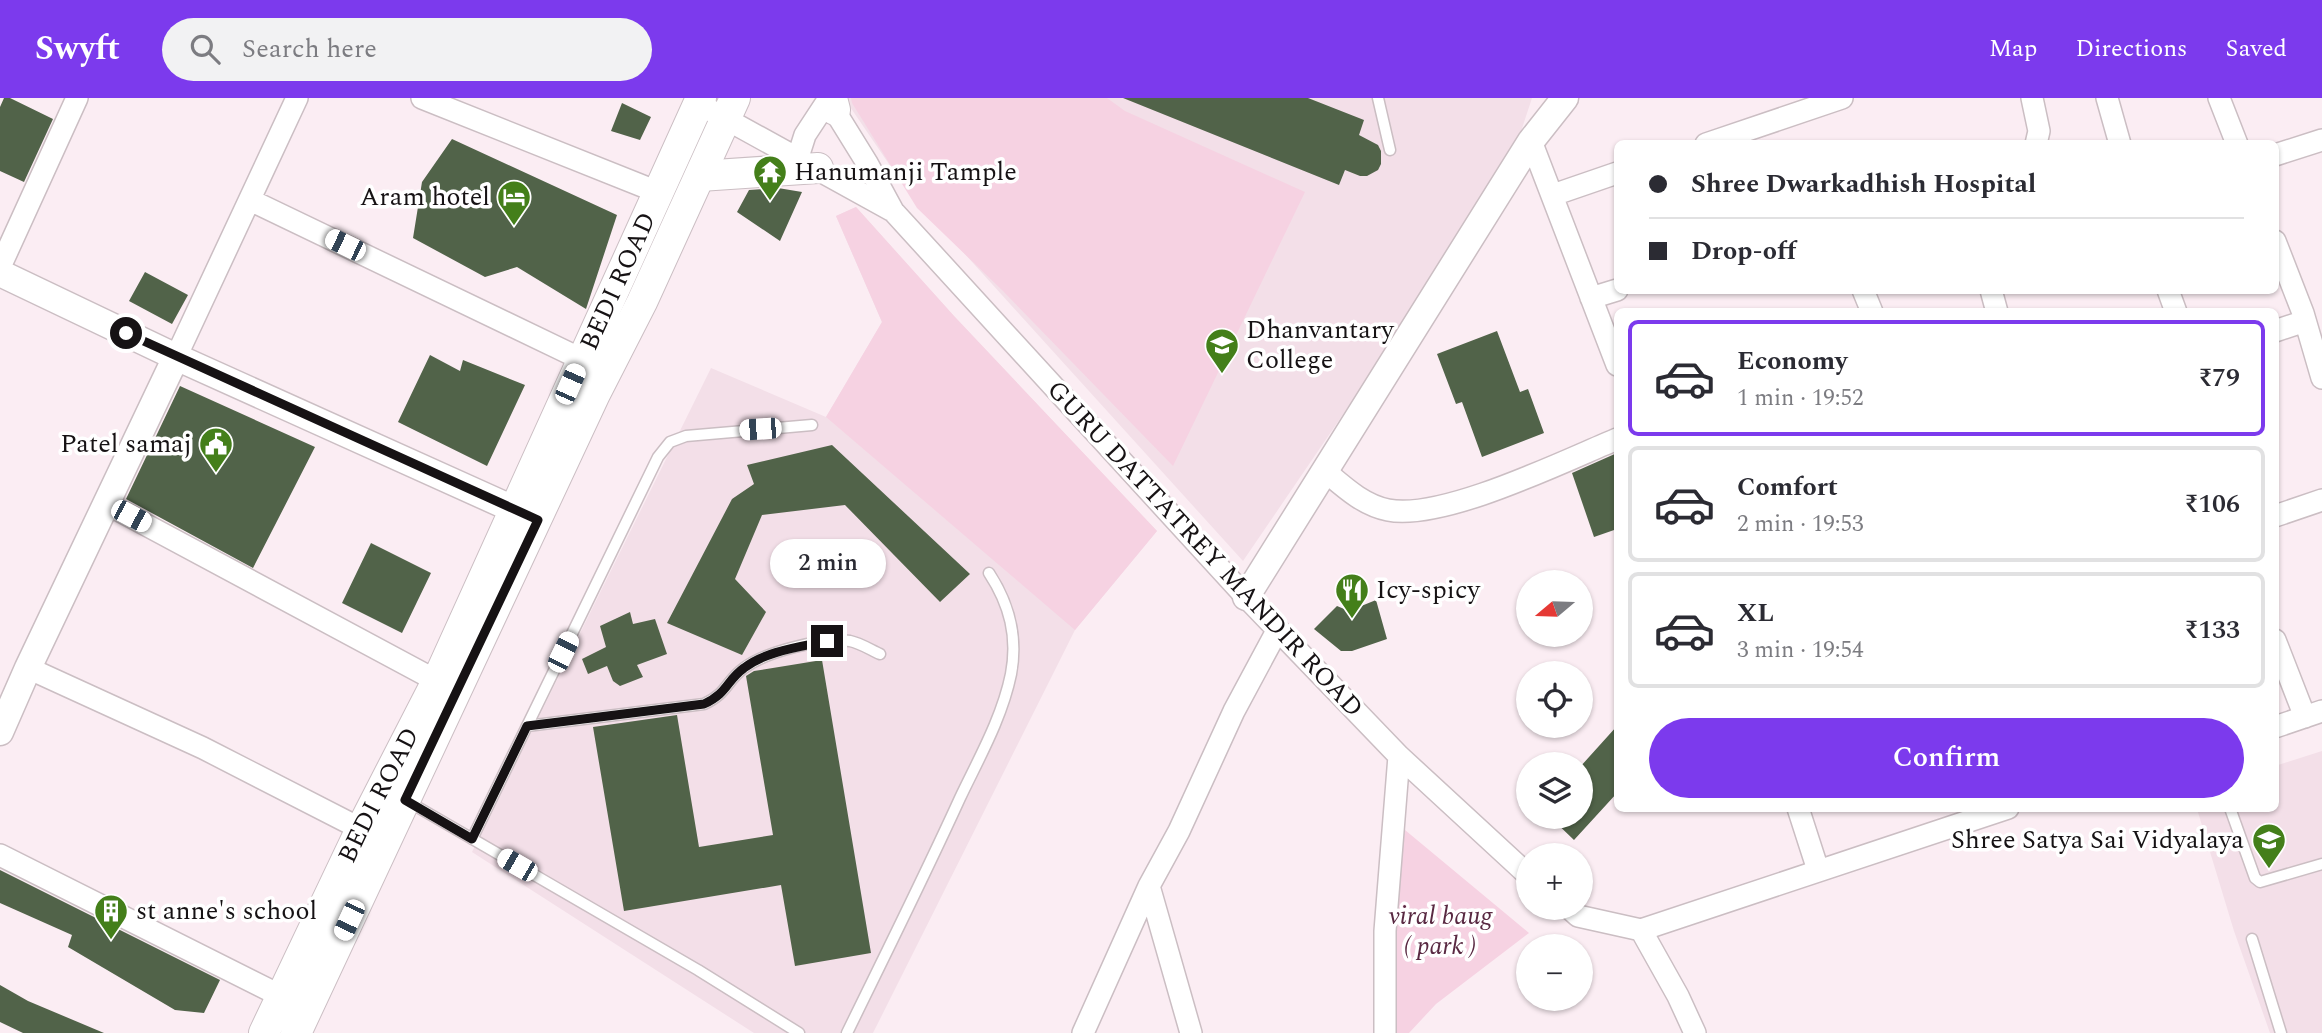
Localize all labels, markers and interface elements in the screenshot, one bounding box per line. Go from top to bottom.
search box [162,18,652,81]
text: Swyft [35,24,120,74]
text: Search here [242,29,377,69]
icon: search [186,30,224,68]
text: Map [1989,31,2037,67]
text: Directions [2075,31,2187,67]
text: Saved [2225,31,2287,67]
place label: Hanumanji Tample [794,152,1017,192]
temple icon: Hanumanji Tample [751,153,789,202]
text: Shree Dwarkadhish Hospital [1691,164,2036,204]
place label: Aram hotel [360,177,490,217]
hotel icon: Aram hotel [495,178,533,227]
street label: BEDI ROAD [569,206,667,357]
car [322,226,369,264]
text: Drop-off [1691,231,1796,271]
place label: Dhanvantary College [1246,310,1395,380]
route start [110,317,142,349]
school or university icon: Dhanvantary College [1203,326,1241,375]
text: Economy [1737,341,1847,381]
icon: car [1653,347,1716,410]
text: ₹79 [2198,358,2240,398]
car [552,361,589,407]
street label: GURU DATTATREY MANDIR ROAD [1037,371,1373,727]
text: 1 min · 19:52 [1737,381,1864,416]
car [739,417,782,441]
place label: Patel samaj [60,424,192,464]
public building icon: Patel samaj [197,425,235,474]
text: Comfort [1737,467,1838,507]
icon: car [1653,473,1716,536]
text: ₹106 [2184,484,2240,524]
car [108,497,155,535]
text: 2 min · 19:53 [1737,507,1864,542]
callout: 2 min [769,540,885,588]
text: 2 min [798,546,858,581]
place label: Icy-spicy [1376,570,1481,610]
north arrow [1516,570,1592,648]
map controls [1516,570,1593,1011]
restaurant icon: Icy-spicy [1333,571,1371,620]
text: XL [1737,593,1774,633]
icon: car [1653,599,1716,662]
text: ₹133 [2184,610,2240,650]
route end [811,625,843,657]
car [545,629,582,675]
text: 3 min · 19:54 [1737,633,1864,668]
button: locate [1516,661,1593,738]
button: Confirm [1649,718,2244,798]
street label: BEDI ROAD [328,720,430,870]
button: layers [1516,752,1593,829]
place label: Shree Satya Sai Vidyalaya [1951,820,2244,860]
school or university icon: Shree Satya Sai Vidyalaya [2250,821,2288,870]
button: + [1516,843,1593,920]
car [494,845,541,885]
place label: st anne's school [136,891,317,931]
building icon: st anne's school [92,892,130,941]
park label: viral baug ( park ) [1388,896,1494,966]
car [331,897,368,943]
button: − [1516,934,1593,1011]

